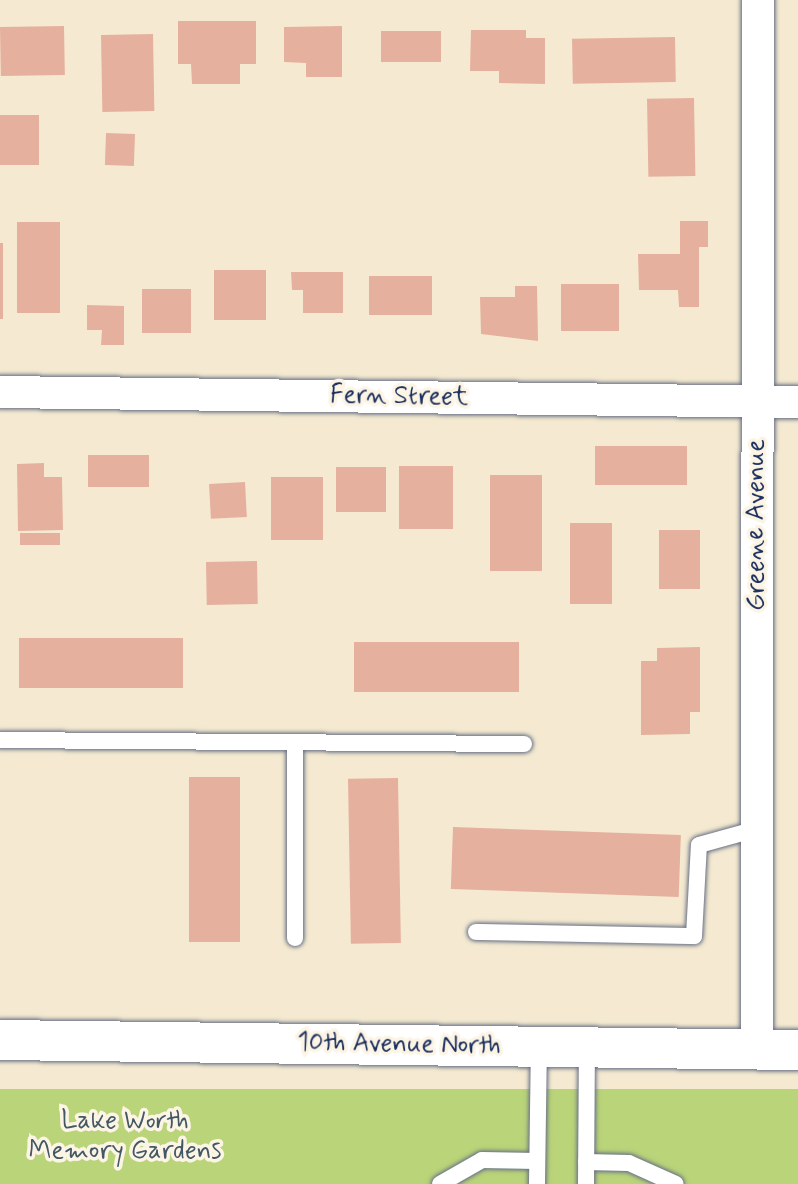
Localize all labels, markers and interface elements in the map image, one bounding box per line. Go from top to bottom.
street label: Fern Street [330,380,468,414]
street label: Greene Avenue [741,439,773,611]
street label: 10th Avenue North [297,1028,501,1062]
park label: Lake Worth Memory Gardens [29,1106,221,1168]

